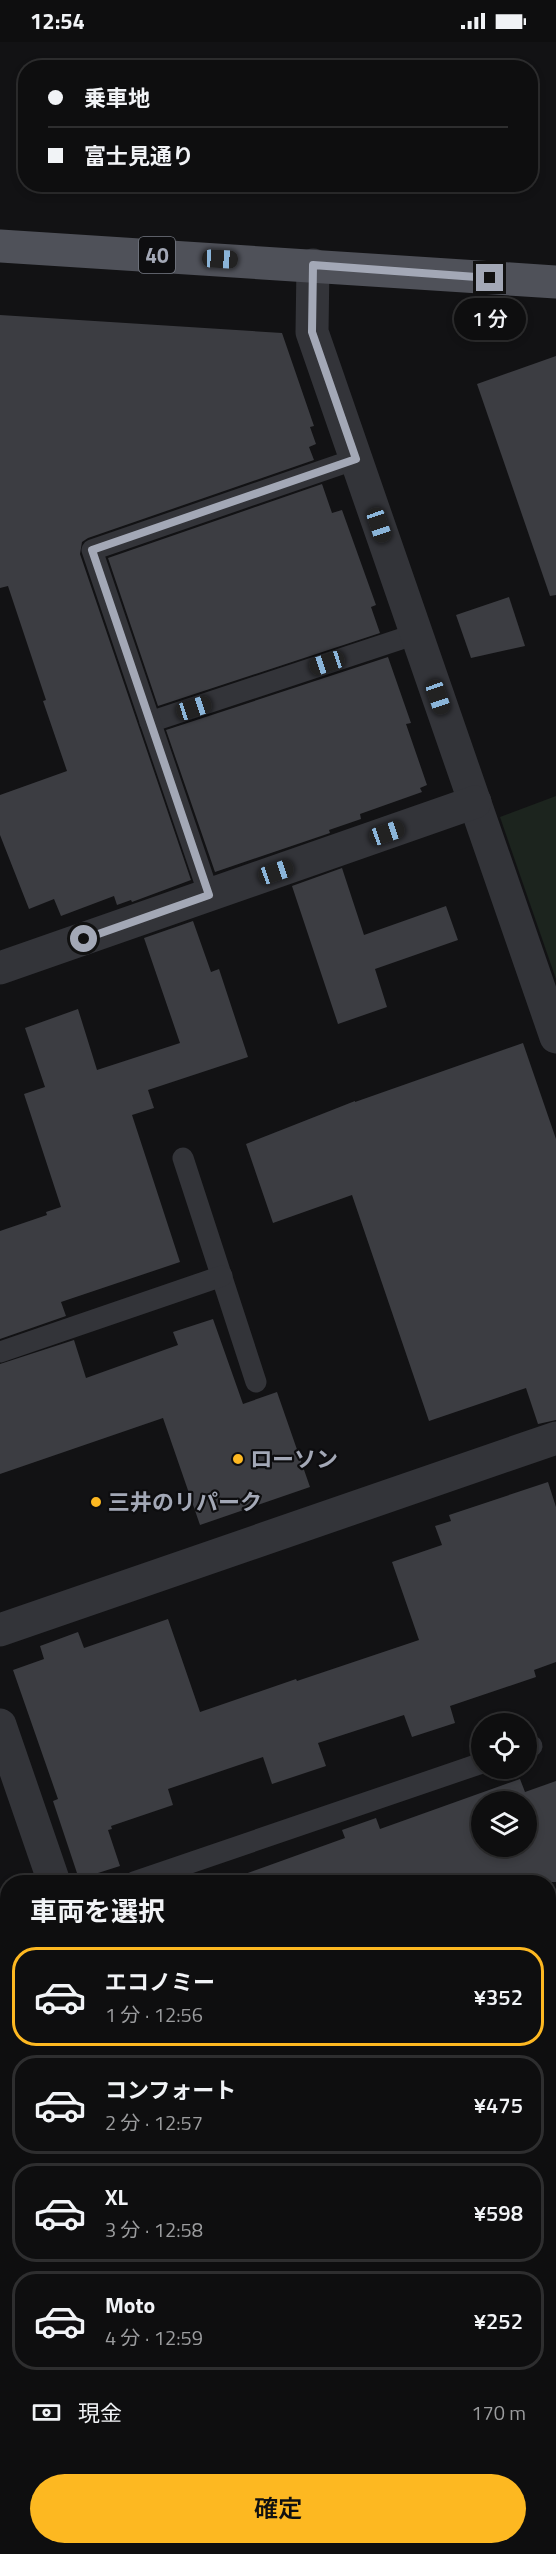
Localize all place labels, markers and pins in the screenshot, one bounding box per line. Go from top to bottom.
place label: ローソン [250,1442,338,1476]
marker: ローソン [231,1452,245,1466]
place label: 三井のリパーク [108,1485,262,1519]
marker: 三井のリパーク [89,1495,103,1509]

